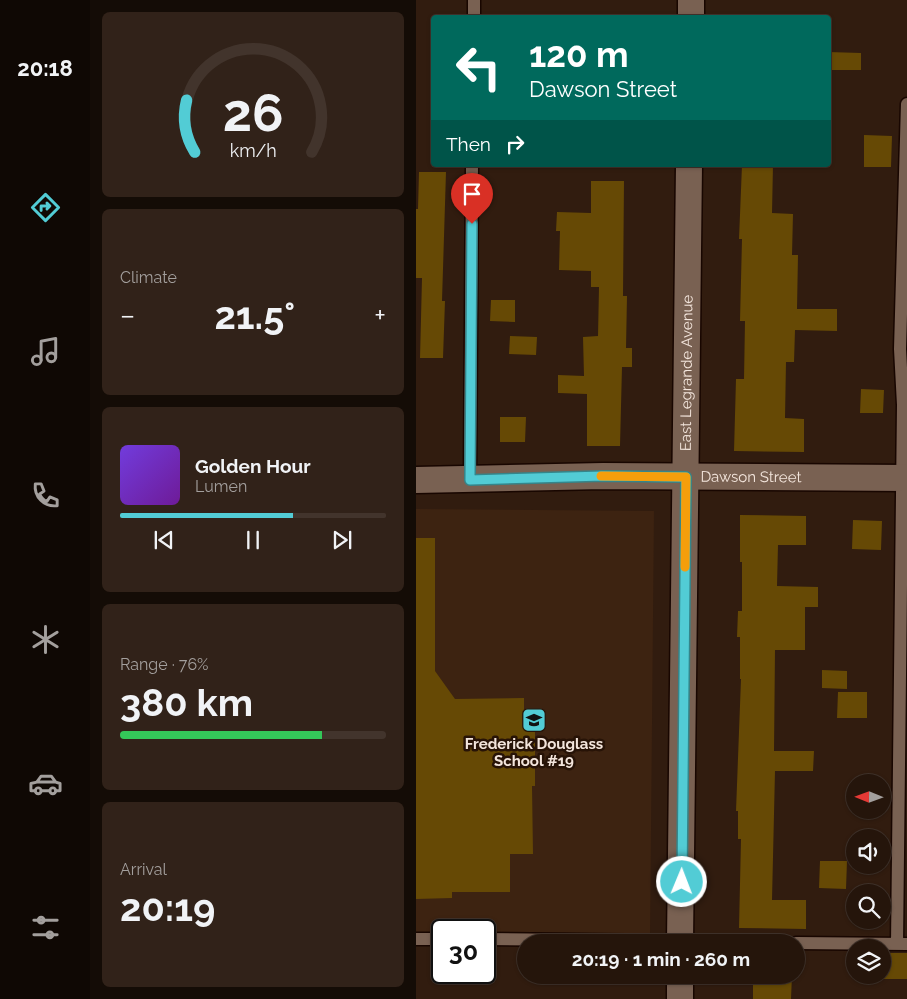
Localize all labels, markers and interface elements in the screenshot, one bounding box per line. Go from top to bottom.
text: 120 m [529,34,629,75]
icon: left [446,35,511,100]
text: 20:18 [17,55,73,81]
text: Dawson Street [529,76,677,102]
text: 26 [223,82,283,143]
icon: right [501,130,529,158]
text: Then [446,133,491,155]
text: km/h [229,140,277,161]
pin [451,173,493,224]
icon: arrive [458,180,486,208]
icon: directions [28,190,63,225]
text: Climate [120,268,177,287]
text: 21.5° [214,293,295,338]
street label: East Legrande Avenue [677,295,696,451]
text: − [120,299,135,332]
text: + [374,299,386,332]
icon: music [28,334,63,369]
text: Golden Hour [195,455,311,477]
street label: Dawson Street [700,468,802,486]
text: Lumen [195,477,247,496]
icon: phone [28,478,63,513]
icon: previous [150,526,178,554]
icon: pause [239,526,267,554]
icon: next [328,526,356,554]
icon: climate [28,622,63,657]
text: Range · 76% [120,655,208,674]
text: 380 km [120,680,253,725]
school or university icon: Frederick Douglass School #19 [521,707,547,733]
place label: Frederick Douglass School #19 [465,735,603,770]
icon: car [28,766,63,801]
north arrow [846,774,891,819]
map controls [846,774,891,984]
button: sound [846,829,891,874]
position arrow [655,855,707,907]
text: Arrival [120,860,167,879]
button: search [846,884,891,929]
text: 20:19 [120,885,215,930]
icon: filters [28,910,63,945]
speed limit sign: 30 [431,919,496,984]
button: layers [846,939,891,984]
text: 20:19 · 1 min · 260 m [572,948,750,970]

